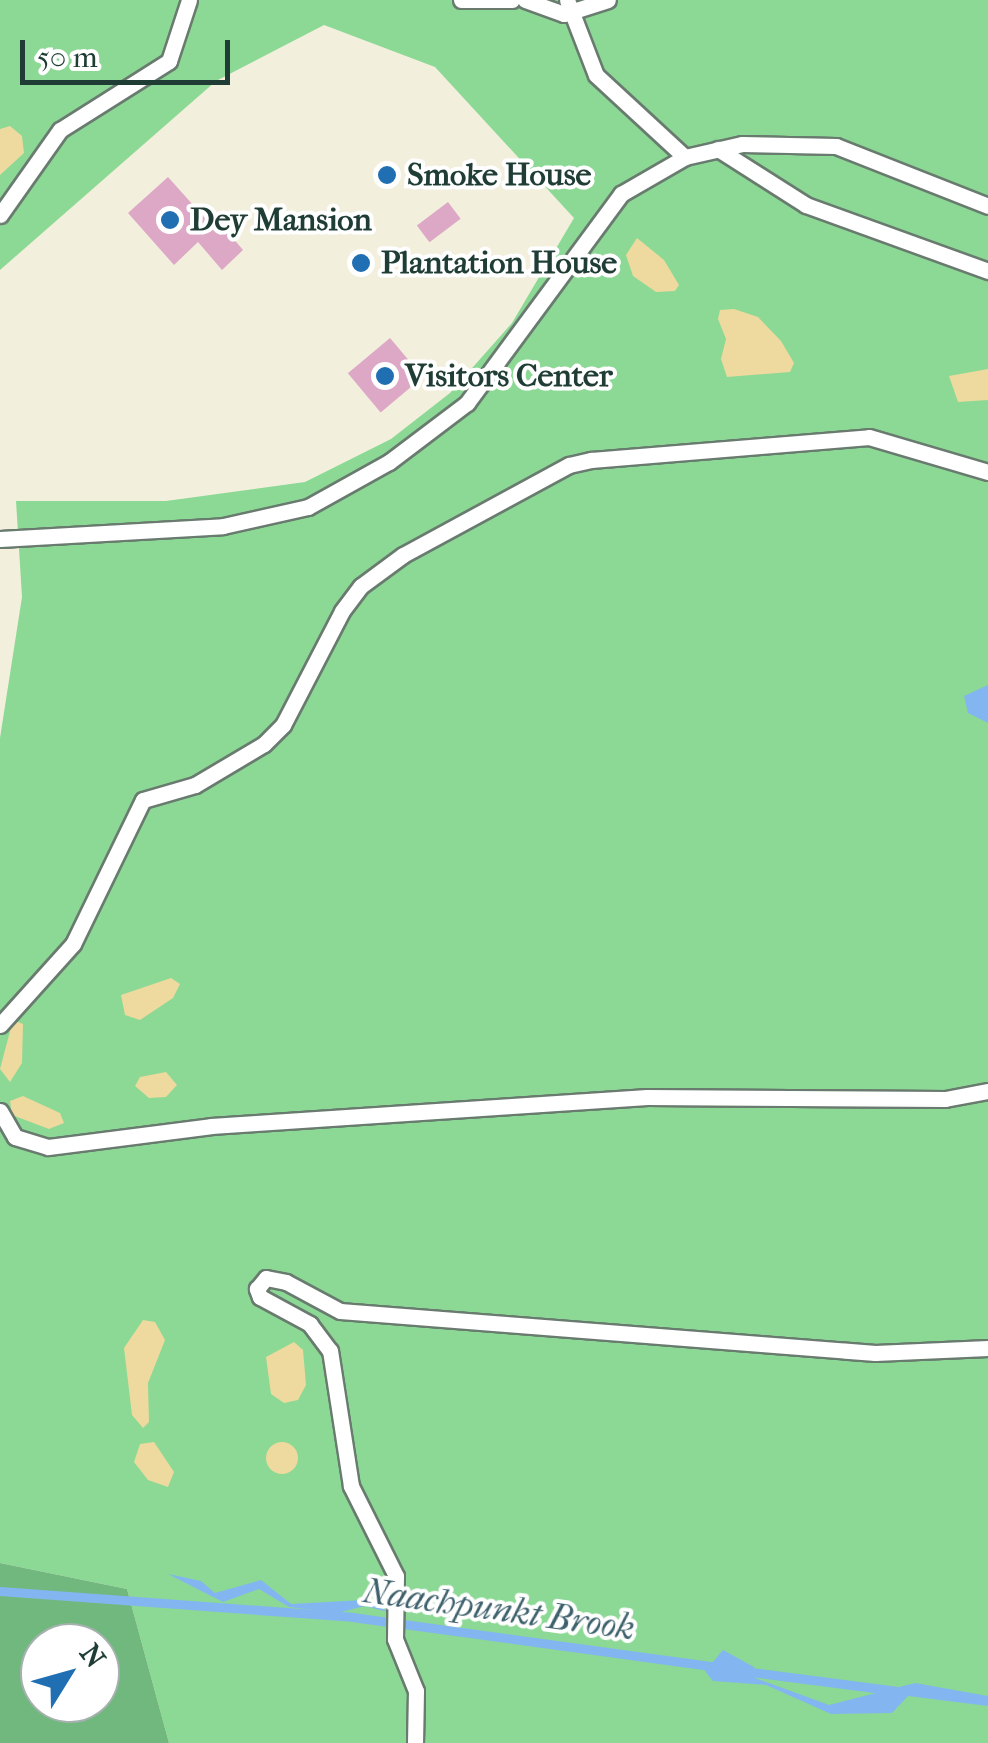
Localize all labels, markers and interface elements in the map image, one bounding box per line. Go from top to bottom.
scale bar [25,20,235,82]
text: 50 m [37,40,98,75]
place label: Smoke House [407,156,591,194]
marker: Smoke House [376,164,398,186]
place label: Dey Mansion [190,201,372,239]
marker: Dey Mansion [159,209,181,231]
place label: Plantation House [381,244,617,282]
marker: Plantation House [350,252,372,274]
place label: Visitors Center [405,357,613,395]
marker: Visitors Center [374,365,396,387]
water label: Naachpunkt Brook [361,1570,637,1650]
north arrow [20,1623,120,1723]
text: N [73,1637,112,1674]

